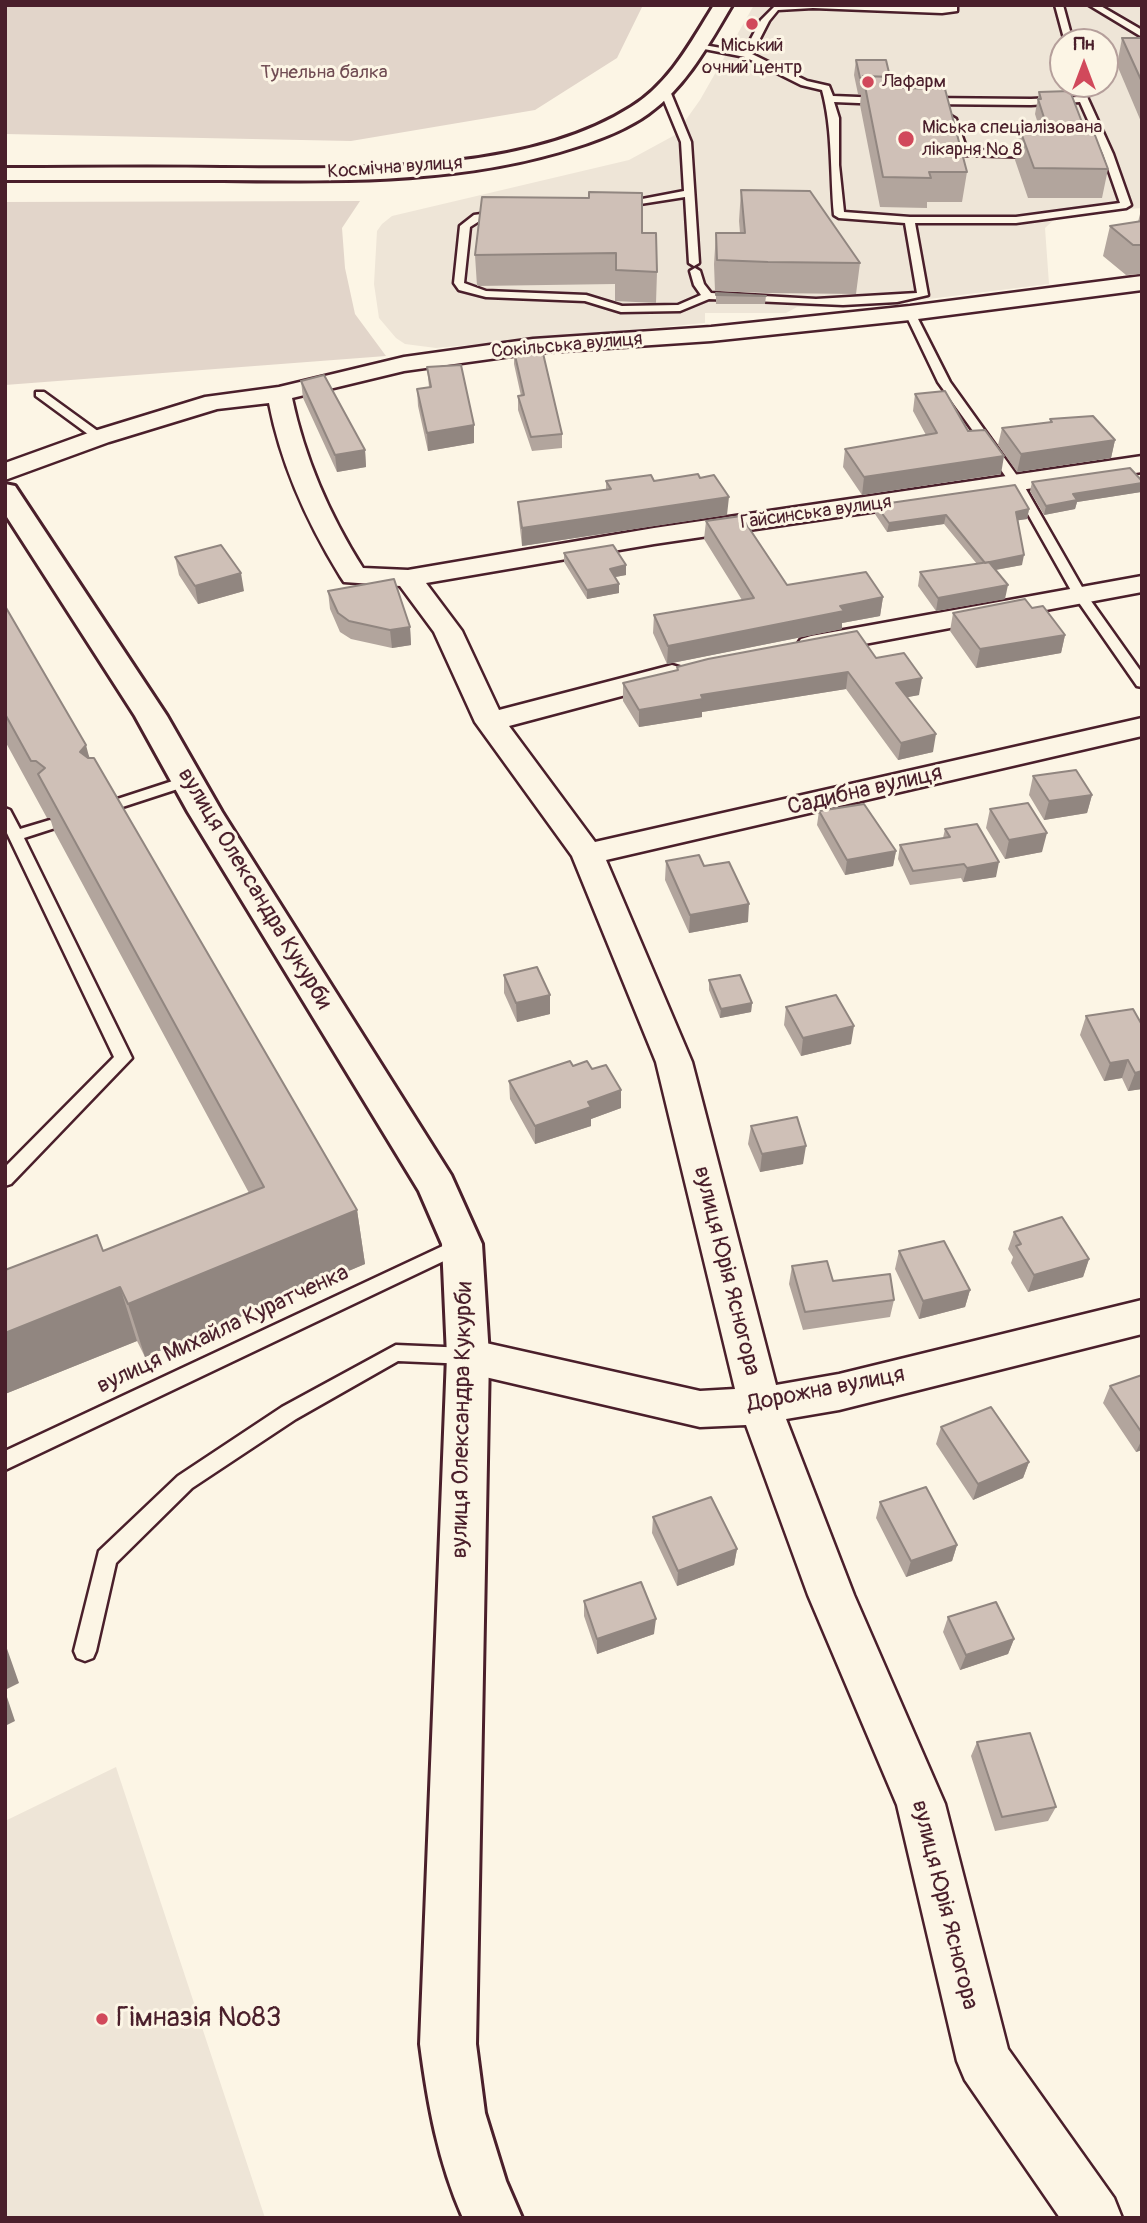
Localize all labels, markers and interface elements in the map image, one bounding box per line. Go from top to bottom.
marker: Міський очний центр [744,16,760,32]
north arrow [1049,28,1119,98]
text: Пн [1074,32,1094,56]
place label: Міський очний центр [702,35,802,79]
park label: Тунельна балка [260,62,388,84]
place label: Лафарм [882,71,946,93]
marker: Лафарм [860,74,876,90]
place label: Міська спеціалізована лікарня № 8 [922,117,1102,161]
marker: Міська спеціалізована лікарня № 8 [896,129,916,149]
street label: Космічна вулиця [327,152,463,184]
street label: Сокільська вулиця [490,328,644,364]
street label: Гайсинська вулиця [739,491,893,535]
street label: Садибна вулиця [785,760,945,822]
street label: вулиця Олександра Кукурби [171,763,337,1015]
street label: вулиця Юрія Ясногора [687,1163,765,1379]
street label: вулиця Михайла Куратченка [93,1259,353,1401]
street label: вулиця Олександра Кукурби [447,1281,479,1559]
street label: Дорожна вулиця [745,1361,907,1419]
street label: вулиця Юрія Ясногора [905,1797,983,2013]
place label: Гімназія №83 [116,2002,281,2036]
marker: Гімназія №83 [94,2011,110,2027]

